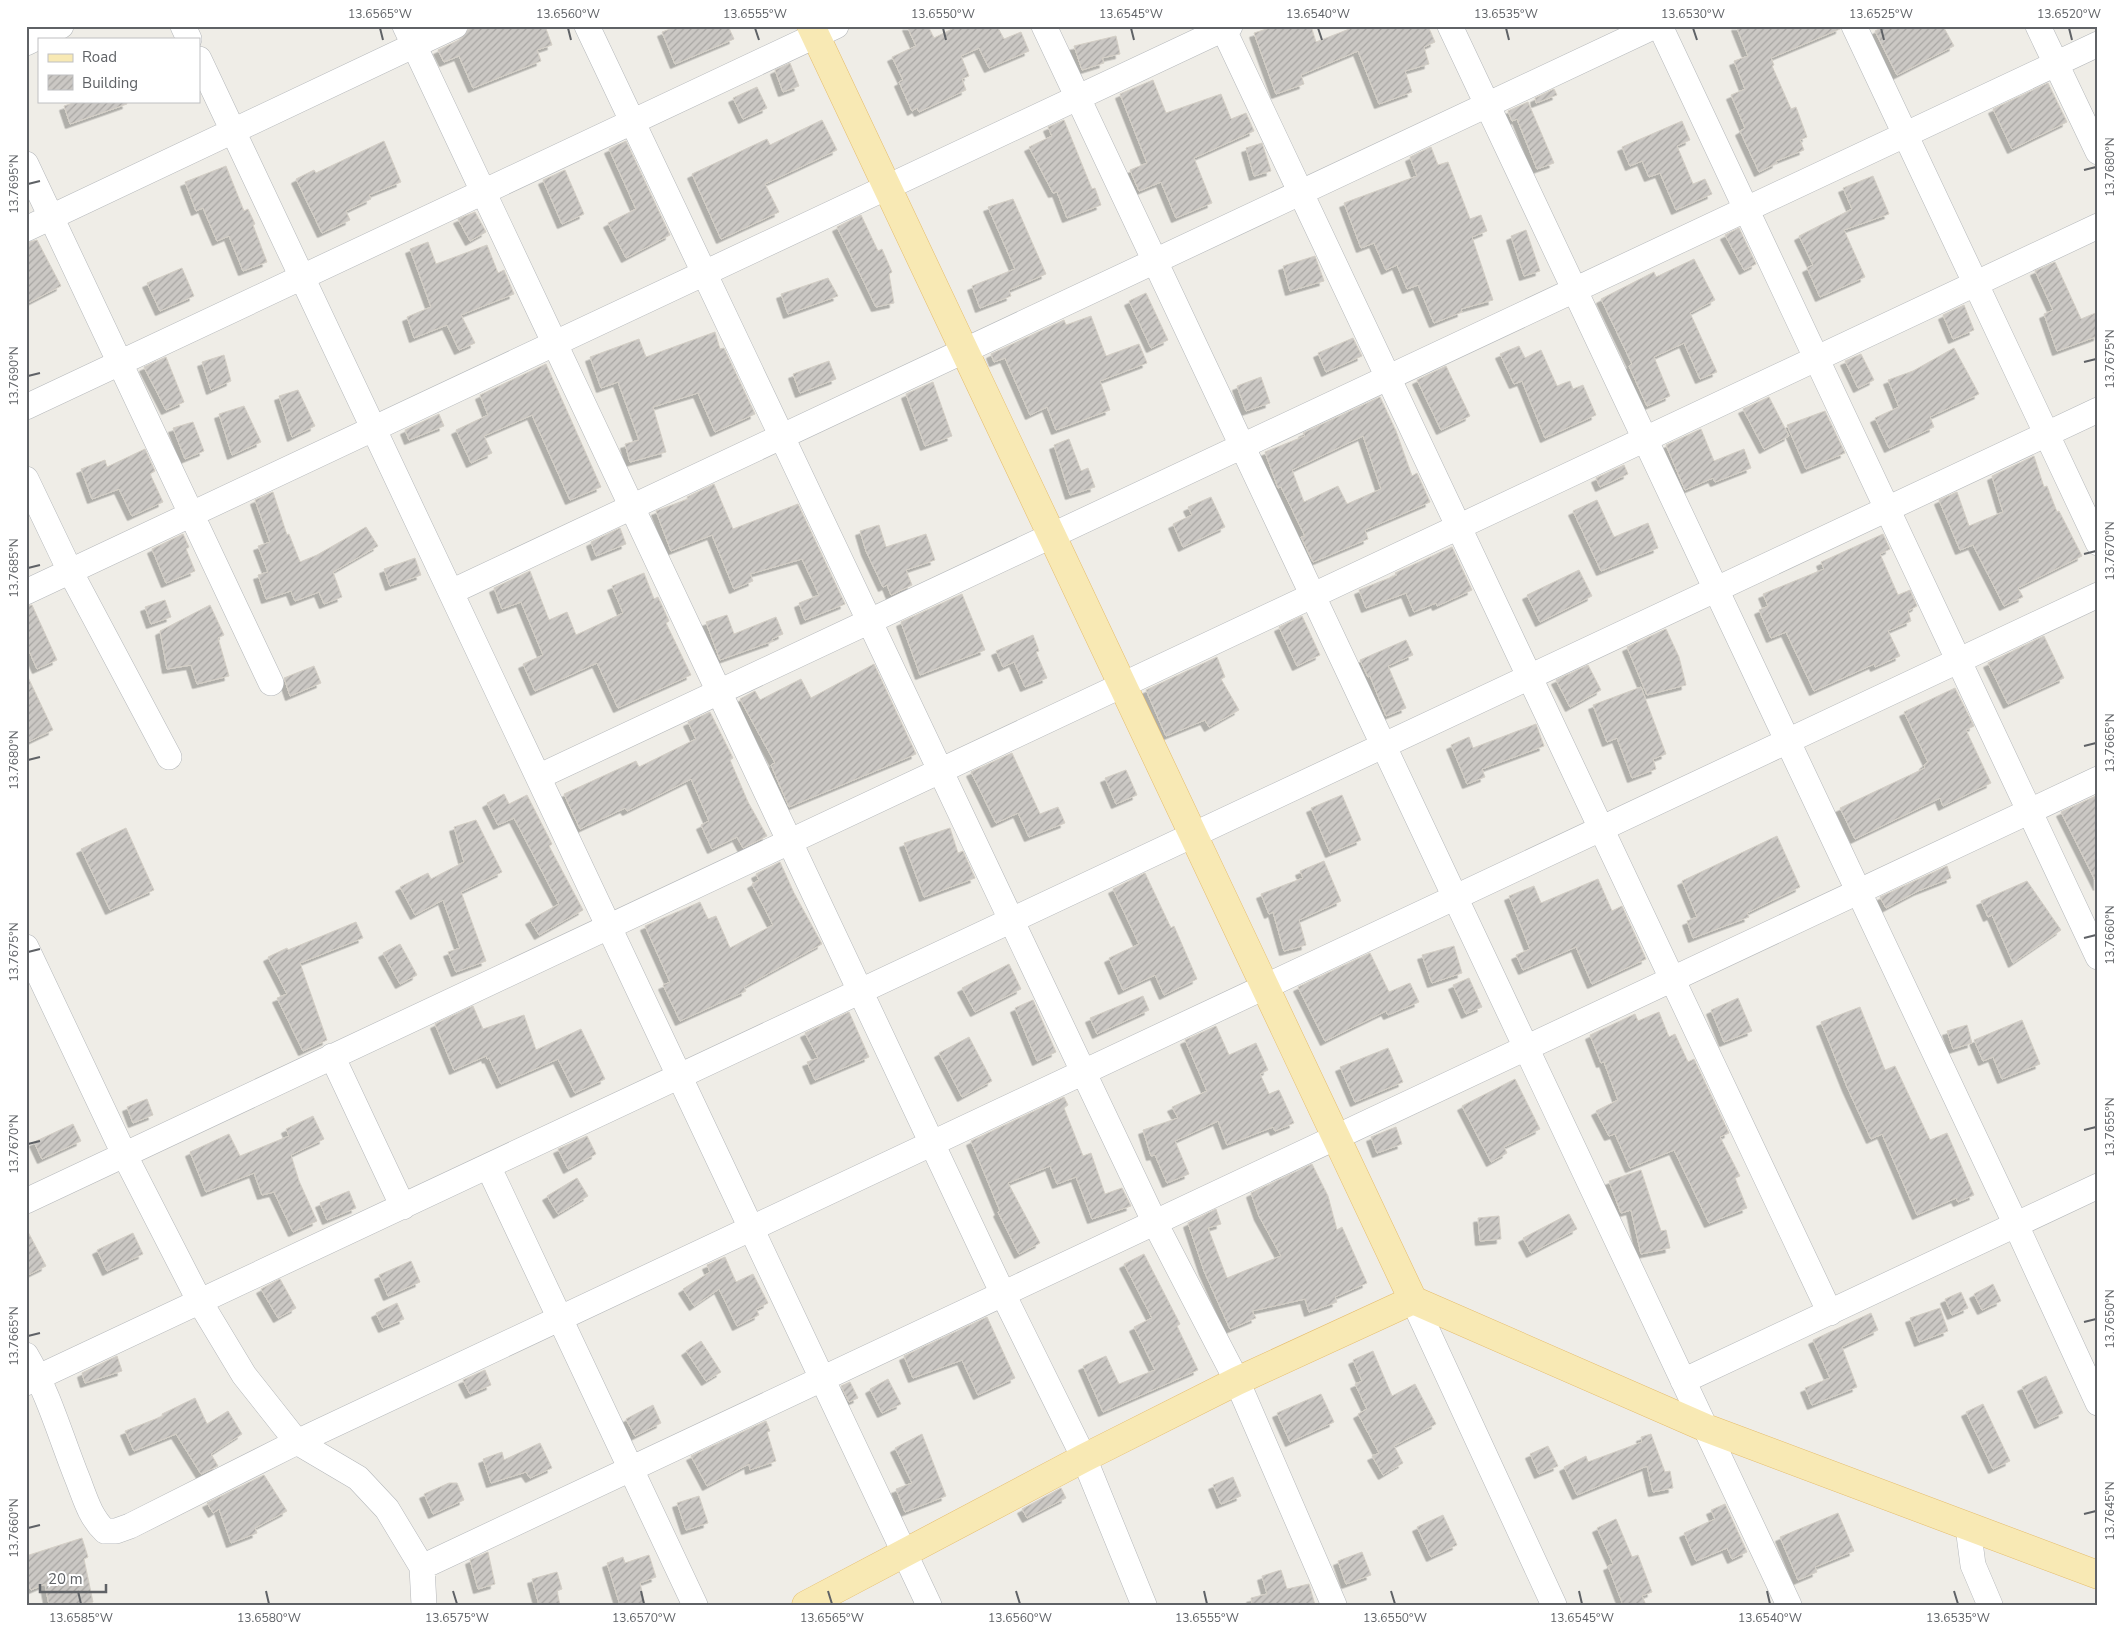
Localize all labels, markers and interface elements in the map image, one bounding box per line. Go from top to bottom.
text: 13.6565°W [348,6,412,22]
text: 13.6560°W [536,6,600,22]
text: 13.6555°W [723,6,787,22]
text: 13.6550°W [911,6,975,22]
text: 13.6545°W [1099,6,1163,22]
text: 13.6540°W [1286,6,1350,22]
text: 13.6535°W [1474,6,1538,22]
text: 13.6530°W [1661,6,1725,22]
text: 13.6525°W [1849,6,1913,22]
text: 13.6520°W [2037,6,2101,22]
legend [38,38,200,102]
text: Road [82,47,117,67]
text: Building [82,73,138,93]
text: 13.7680°N [2102,137,2118,197]
text: 13.7695°N [6,154,22,214]
text: 13.7675°N [2102,329,2118,389]
text: 13.7690°N [6,346,22,406]
text: 13.7670°N [2102,521,2118,581]
text: 13.7685°N [6,538,22,598]
text: 13.7665°N [2102,713,2118,773]
text: 13.7680°N [6,730,22,790]
text: 13.7660°N [2102,905,2118,965]
text: 13.7675°N [6,922,22,982]
text: 13.7655°N [2102,1097,2118,1157]
text: 13.7670°N [6,1114,22,1174]
text: 13.7650°N [2102,1289,2118,1349]
text: 13.7665°N [6,1306,22,1366]
text: 13.7645°N [2102,1481,2118,1541]
text: 13.7660°N [6,1498,22,1558]
scale bar [40,1561,106,1593]
text: 20 m [48,1569,83,1589]
text: 13.6585°W [49,1610,113,1626]
text: 13.6580°W [237,1610,301,1626]
text: 13.6575°W [425,1610,489,1626]
text: 13.6570°W [612,1610,676,1626]
text: 13.6565°W [800,1610,864,1626]
text: 13.6560°W [988,1610,1052,1626]
text: 13.6555°W [1175,1610,1239,1626]
text: 13.6550°W [1363,1610,1427,1626]
text: 13.6545°W [1550,1610,1614,1626]
text: 13.6540°W [1738,1610,1802,1626]
text: 13.6535°W [1926,1610,1990,1626]

